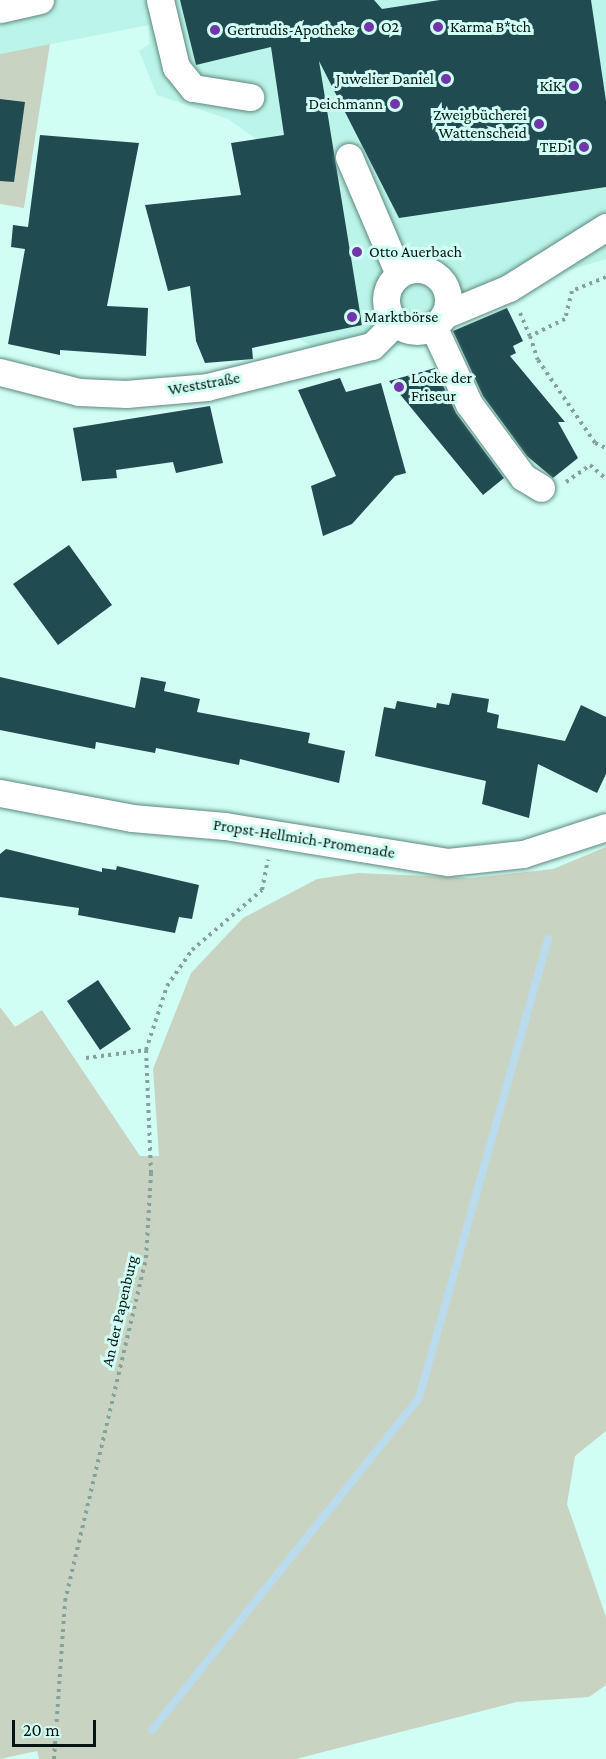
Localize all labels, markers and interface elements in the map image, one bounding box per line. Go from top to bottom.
place label: O2 [381,17,399,37]
place label: Karma B*tch [450,17,531,37]
place label: Gertrudis-Apotheke [227,20,355,40]
marker: O2 [362,20,376,34]
marker: Karma B*tch [431,20,445,34]
marker: Gertrudis-Apotheke [208,23,222,37]
place label: Juwelier Daniel [336,69,434,89]
marker: Juwelier Daniel [439,72,453,86]
place label: KiK [539,76,562,96]
marker: KiK [567,79,581,93]
place label: Deichmann [309,94,383,114]
marker: Deichmann [388,97,402,111]
place label: Zweigbücherei Wattenscheid [433,105,527,143]
marker: Zweigbücherei Wattenscheid [532,117,546,131]
place label: TEDi [540,137,572,157]
marker: TEDi [577,140,591,154]
place label: Otto Auerbach [369,242,462,262]
marker: Otto Auerbach [350,245,364,259]
place label: Marktbörse [364,307,438,327]
marker: Marktbörse [345,310,359,324]
street label: Weststraße [167,368,241,400]
place label: Locke der Friseur [411,368,472,406]
marker: Locke der Friseur [392,380,406,394]
street label: Propst-Hellmich-Promenade [212,815,396,863]
street label: An der Papenburg [98,1253,142,1369]
scale bar [15,1708,99,1746]
text: 20 m [23,1720,60,1740]

